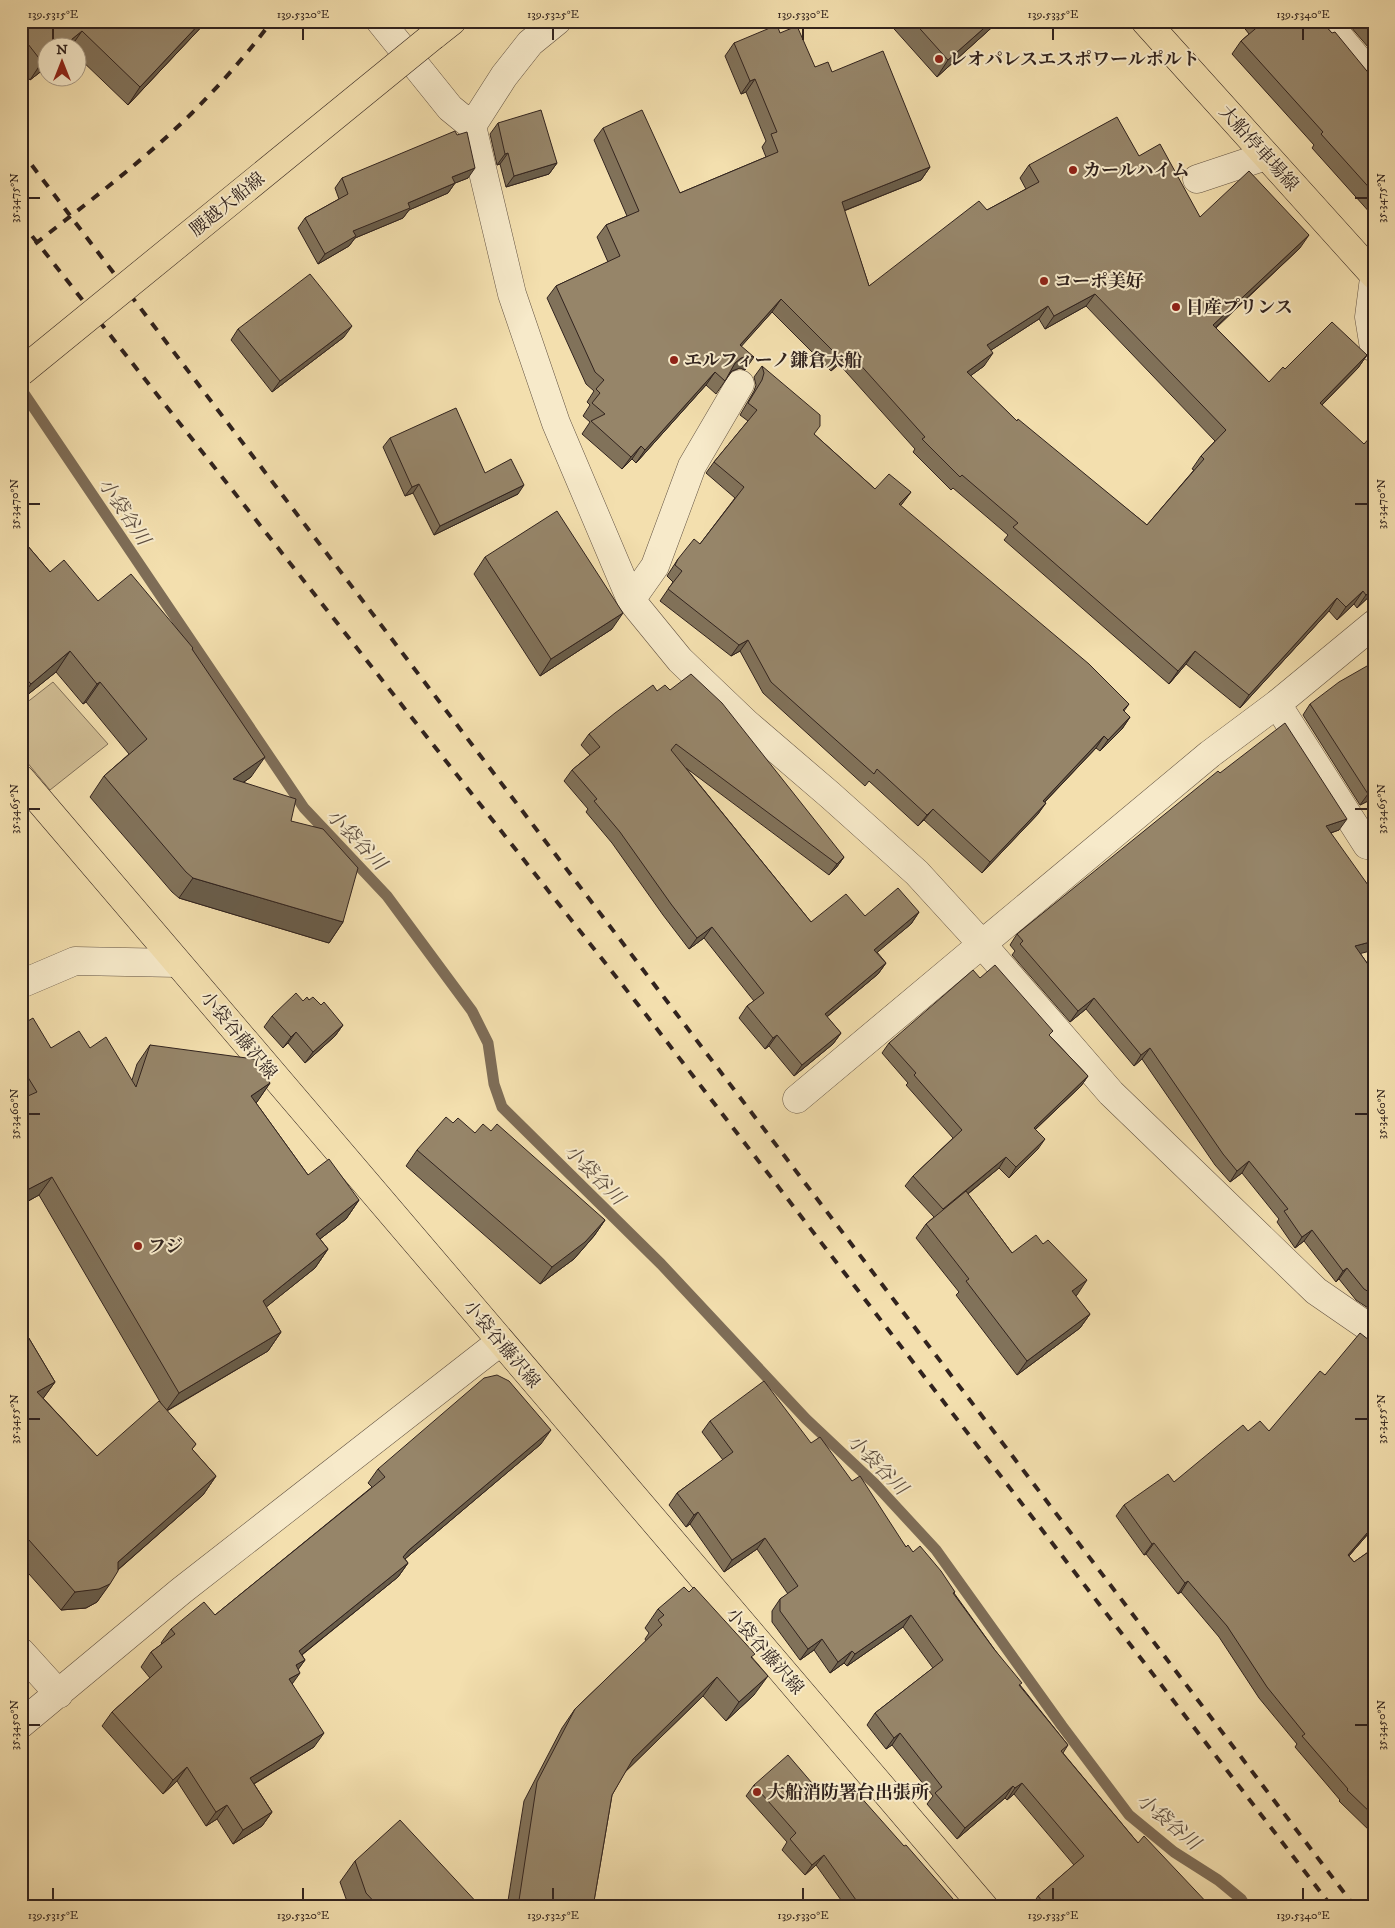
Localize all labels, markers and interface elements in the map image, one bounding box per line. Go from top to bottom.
text: 139.5315°E [28,7,79,22]
text: 139.5320°E [277,7,330,22]
text: 139.5325°E [527,7,580,22]
text: 139.5330°E [777,7,829,22]
text: 139.5335°E [1028,7,1079,22]
text: 139.5340°E [1276,7,1330,22]
north arrow [38,38,88,88]
text: N [56,41,68,59]
place label: レオパレスエスポワールポルト [949,49,1200,71]
marker: レオパレスエスポワールポルト [933,53,945,65]
street label: 大船停車場線 [1214,101,1303,196]
place label: カールハイム [1083,160,1189,182]
marker: カールハイム [1067,164,1079,176]
street label: 腰越大船線 [186,168,270,242]
text: 35.3475°N [7,173,22,223]
text: 35.3475°N [1374,173,1389,223]
place label: コーポ美好 [1054,271,1144,293]
marker: コーポ美好 [1038,275,1050,287]
place label: 日産プリンス [1186,297,1293,319]
marker: 日産プリンス [1170,301,1182,313]
place label: エルフィーノ鎌倉大船 [684,350,862,372]
marker: エルフィーノ鎌倉大船 [668,354,680,366]
water label: 小袋谷川 [93,474,156,551]
text: 35.3470°N [7,479,22,529]
text: 35.3470°N [1374,479,1389,529]
text: 35.3465°N [7,784,22,834]
text: 35.3465°N [1374,784,1389,834]
water label: 小袋谷川 [321,805,392,877]
street label: 小袋谷藤沢線 [195,987,281,1084]
text: 35.3460°N [7,1089,22,1139]
text: 35.3460°N [1374,1089,1389,1139]
water label: 小袋谷川 [559,1140,630,1211]
place label: フジ [148,1236,183,1258]
marker: フジ [132,1240,144,1252]
street label: 小袋谷藤沢線 [458,1296,544,1393]
text: 35.3455°N [7,1394,22,1444]
text: 35.3455°N [1374,1394,1389,1444]
water label: 小袋谷川 [842,1430,913,1501]
street label: 小袋谷藤沢線 [721,1604,808,1700]
text: 35.3450°N [7,1700,22,1750]
text: 35.3450°N [1374,1700,1389,1750]
place label: 大船消防署台出張所 [767,1782,929,1804]
marker: 大船消防署台出張所 [751,1786,763,1798]
water label: 小袋谷川 [1132,1789,1206,1857]
text: 139.5315°E [28,1908,79,1923]
text: 139.5320°E [277,1908,330,1923]
text: 139.5325°E [527,1908,580,1923]
text: 139.5330°E [777,1908,829,1923]
text: 139.5335°E [1028,1908,1079,1923]
text: 139.5340°E [1276,1908,1330,1923]

